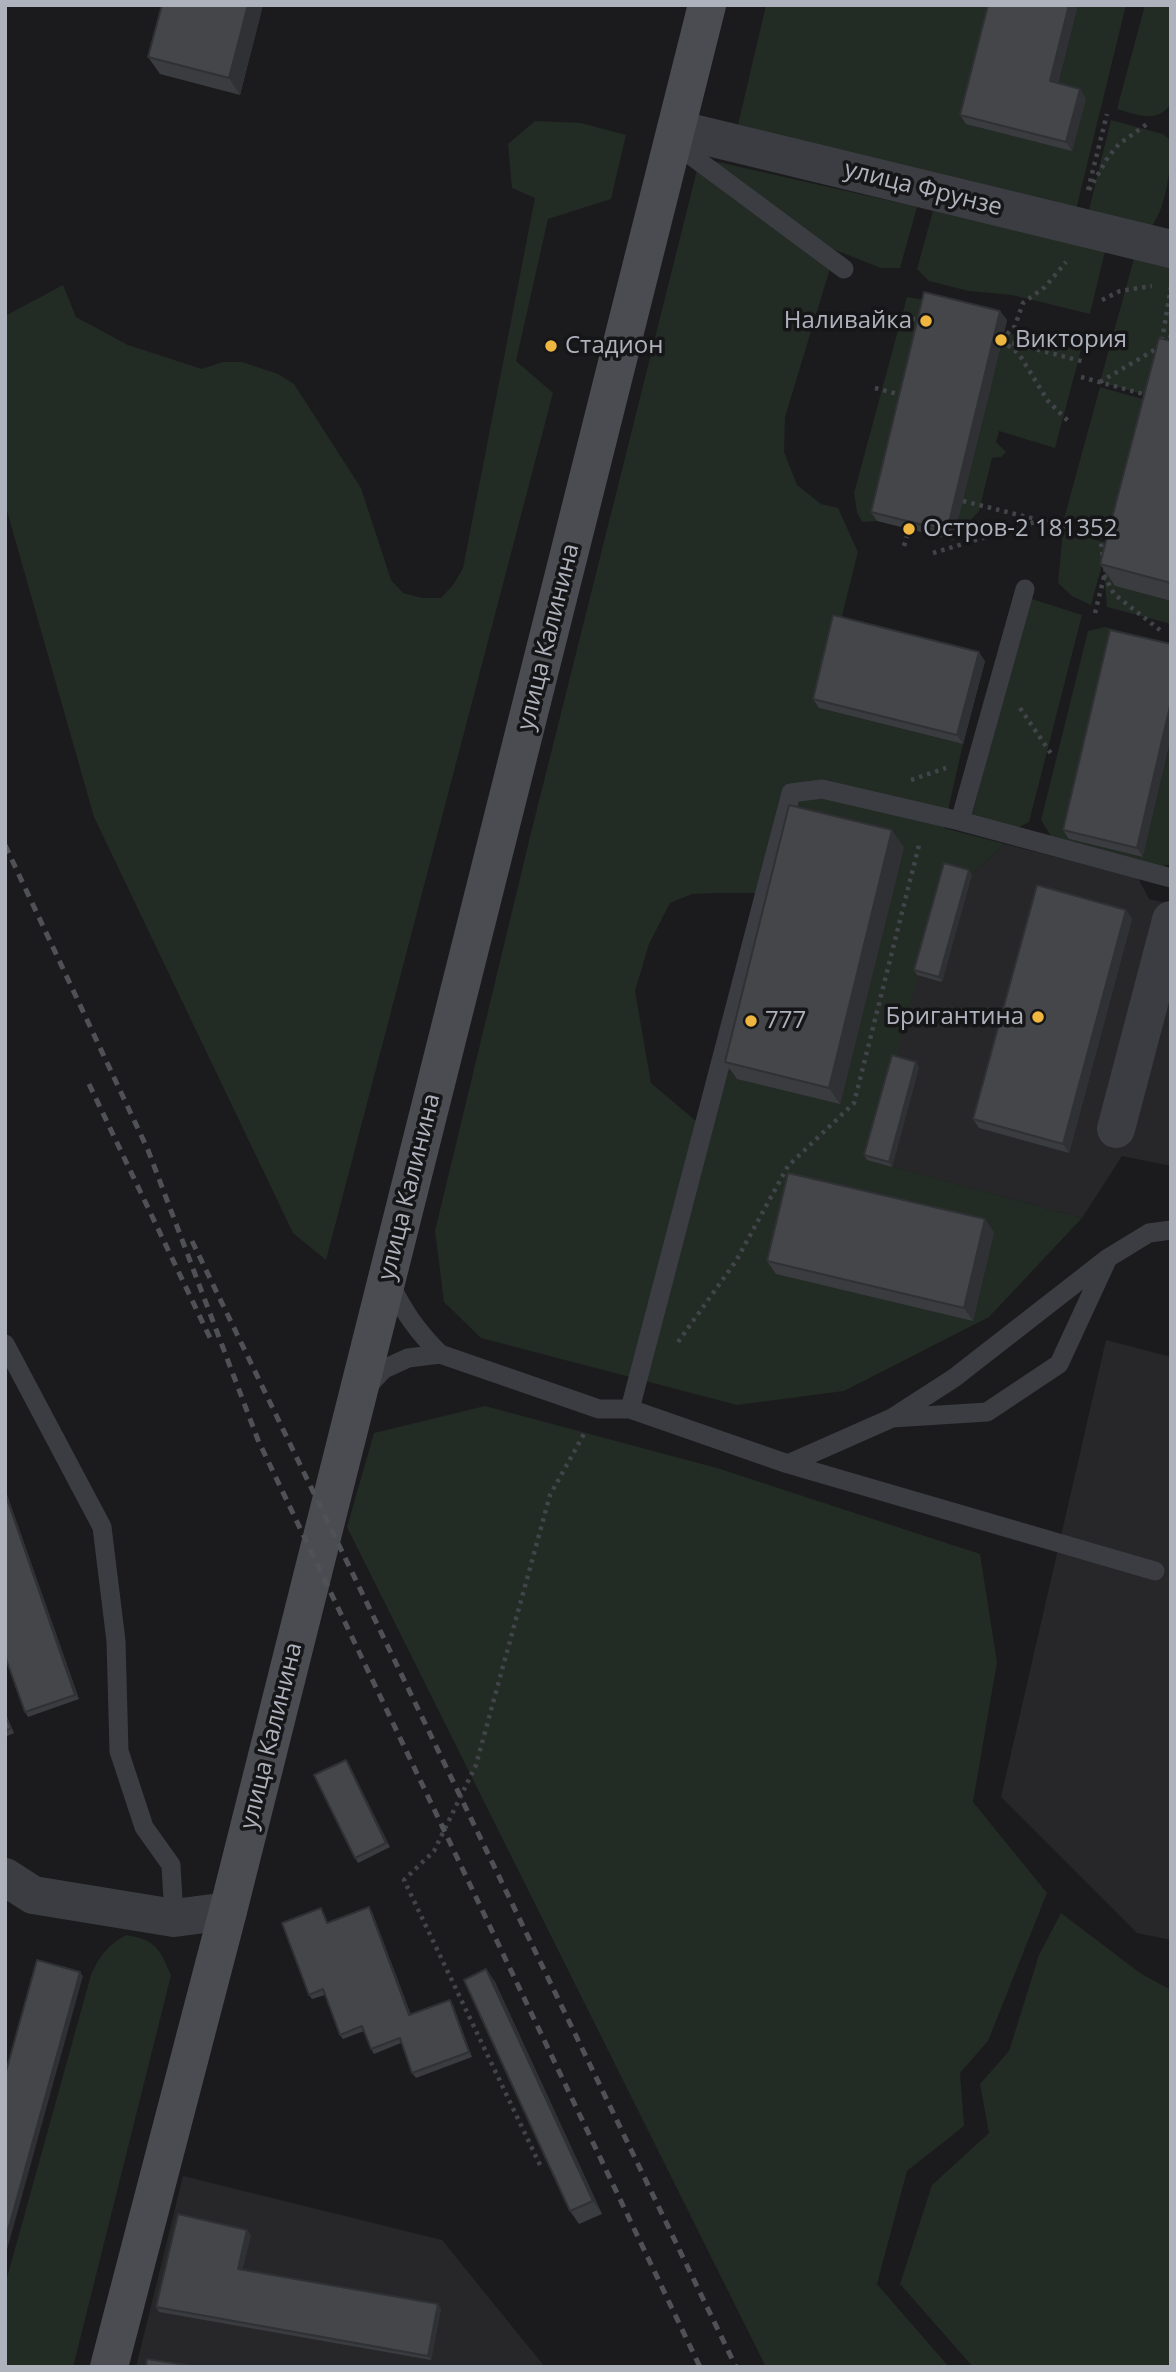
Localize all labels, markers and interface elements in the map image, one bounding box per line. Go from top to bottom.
street label: улица Фрунзе [841,155,1005,223]
place label: Наливайка [784,307,912,335]
marker: Наливайка [918,313,934,329]
place label: Виктория [1015,326,1127,354]
place label: Стадион [565,332,663,360]
marker: Виктория [993,332,1009,348]
marker: Стадион [543,338,559,354]
place label: Остров-2 181352 [923,515,1117,543]
marker: Остров-2 181352 [901,521,917,537]
street label: улица Калинина [512,541,586,733]
place label: Бригантина [885,1003,1024,1031]
place label: 777 [765,1007,806,1035]
marker: Бригантина [1030,1009,1046,1025]
marker: 777 [743,1013,759,1029]
street label: улица Калинина [373,1091,447,1283]
street label: улица Калинина [235,1640,309,1832]

